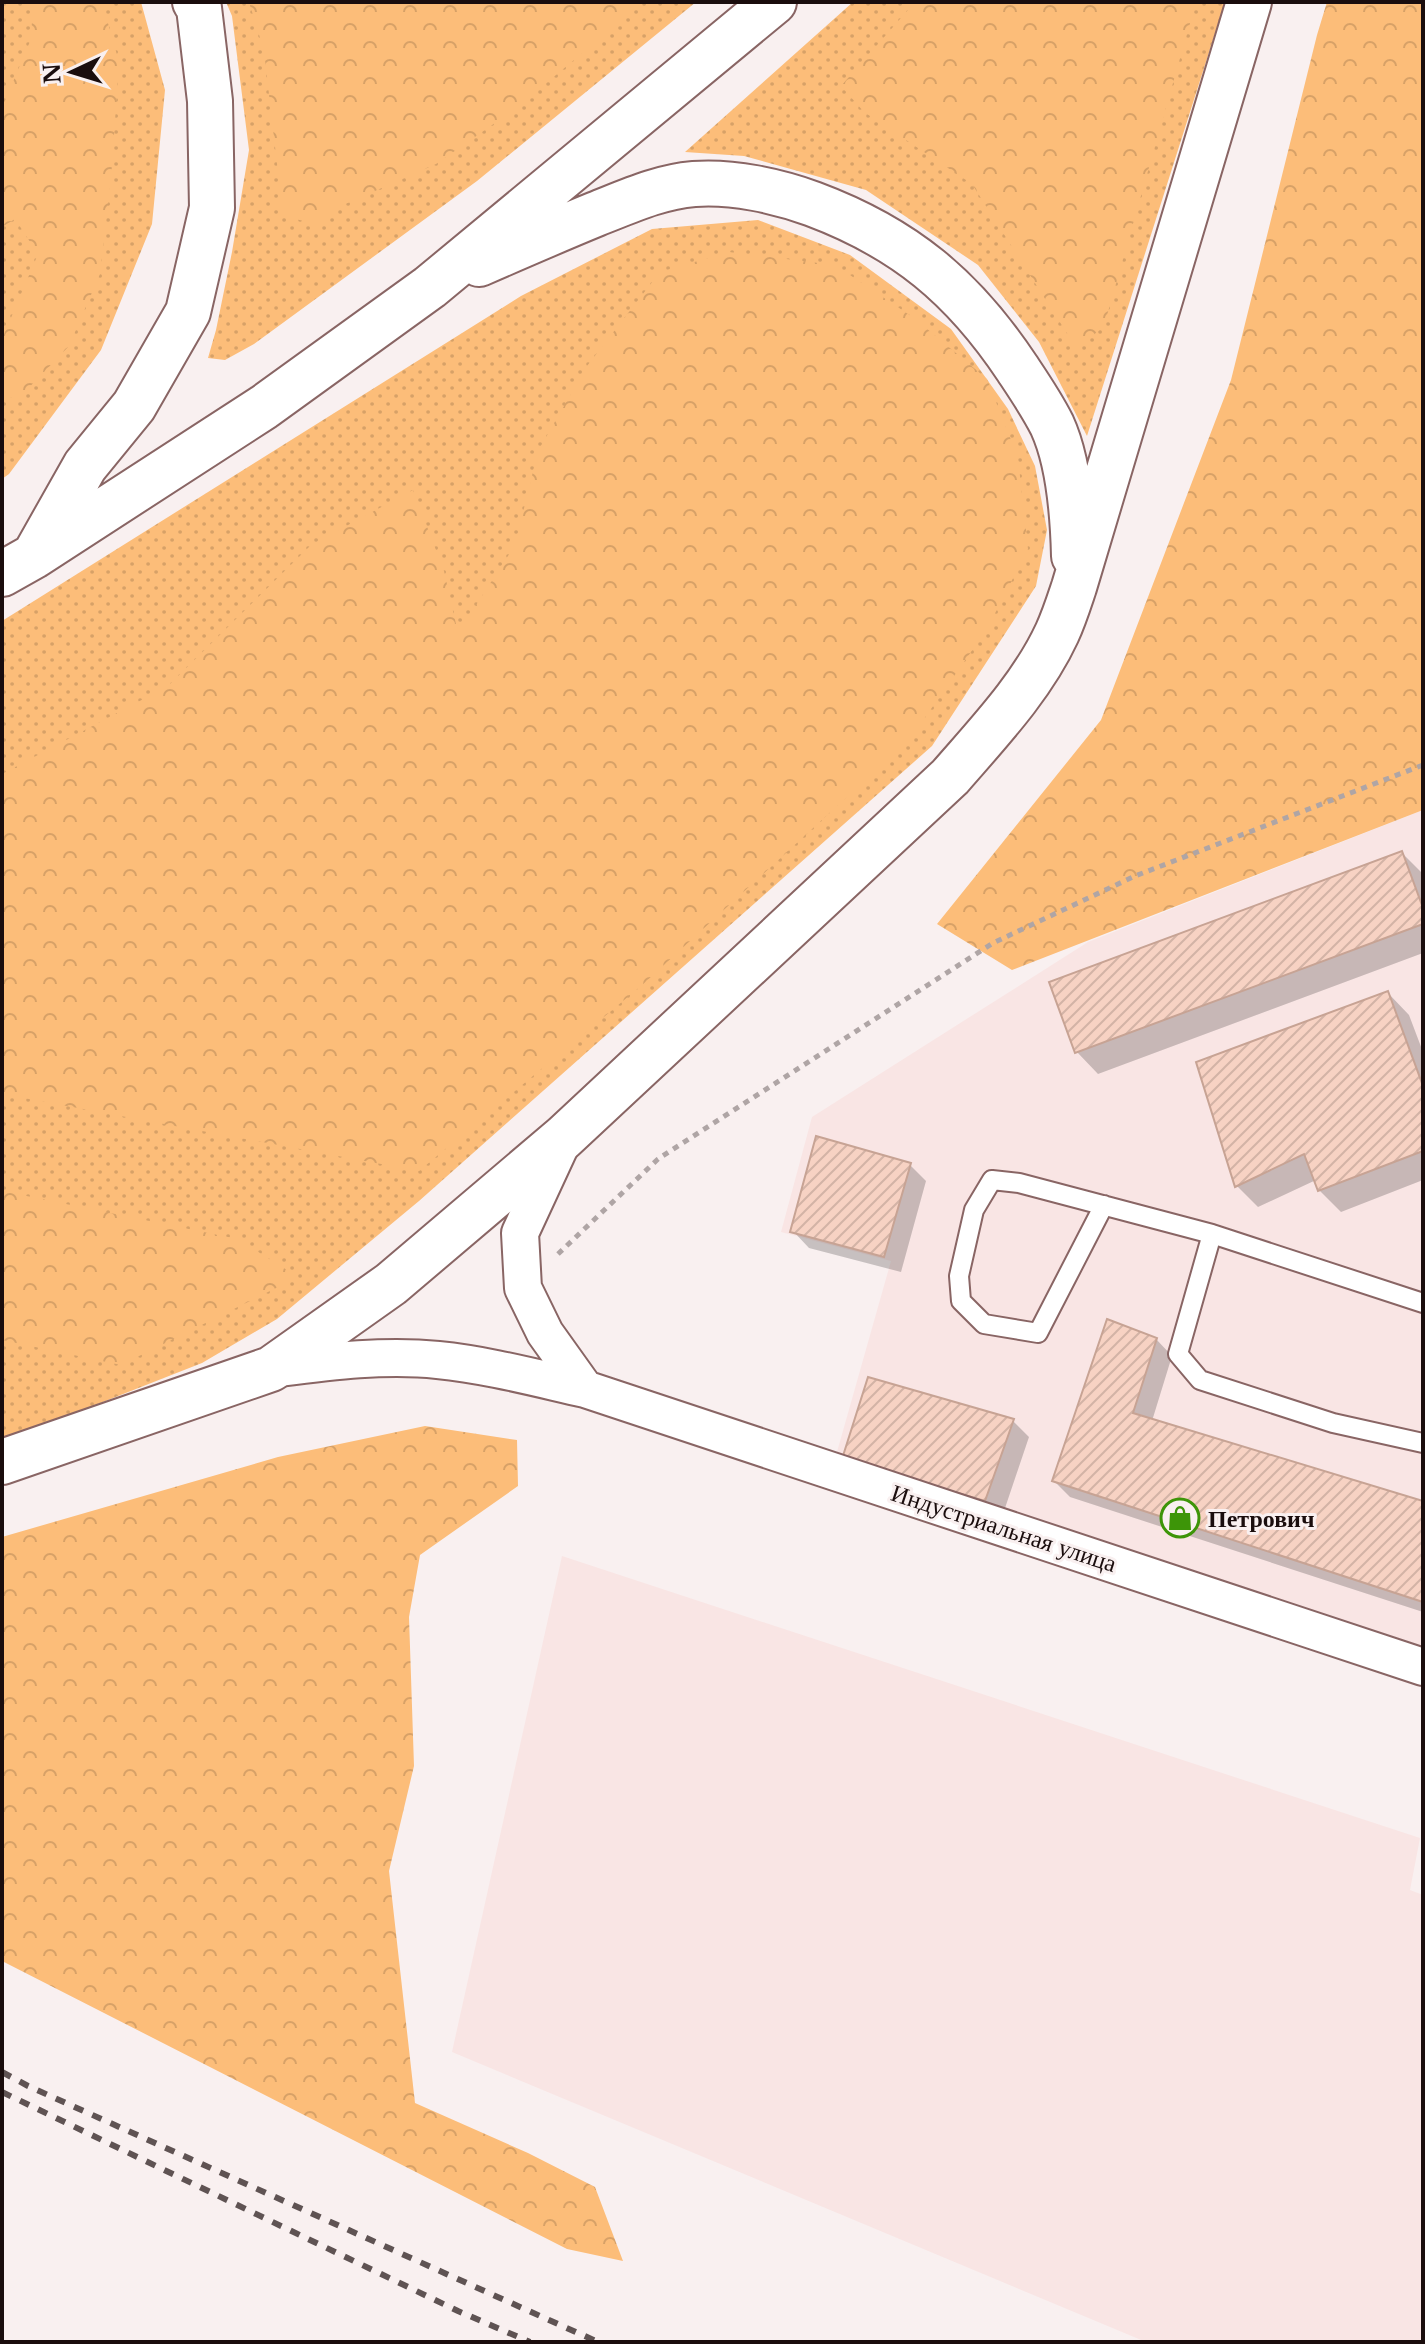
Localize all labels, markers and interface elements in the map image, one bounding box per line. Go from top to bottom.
north arrow [32,32,112,112]
text: N [38,62,67,85]
street label: Индустриальная улица [888,1478,1121,1578]
shop icon: Петрович [1159,1497,1201,1539]
place label: Петрович [1208,1504,1314,1533]

